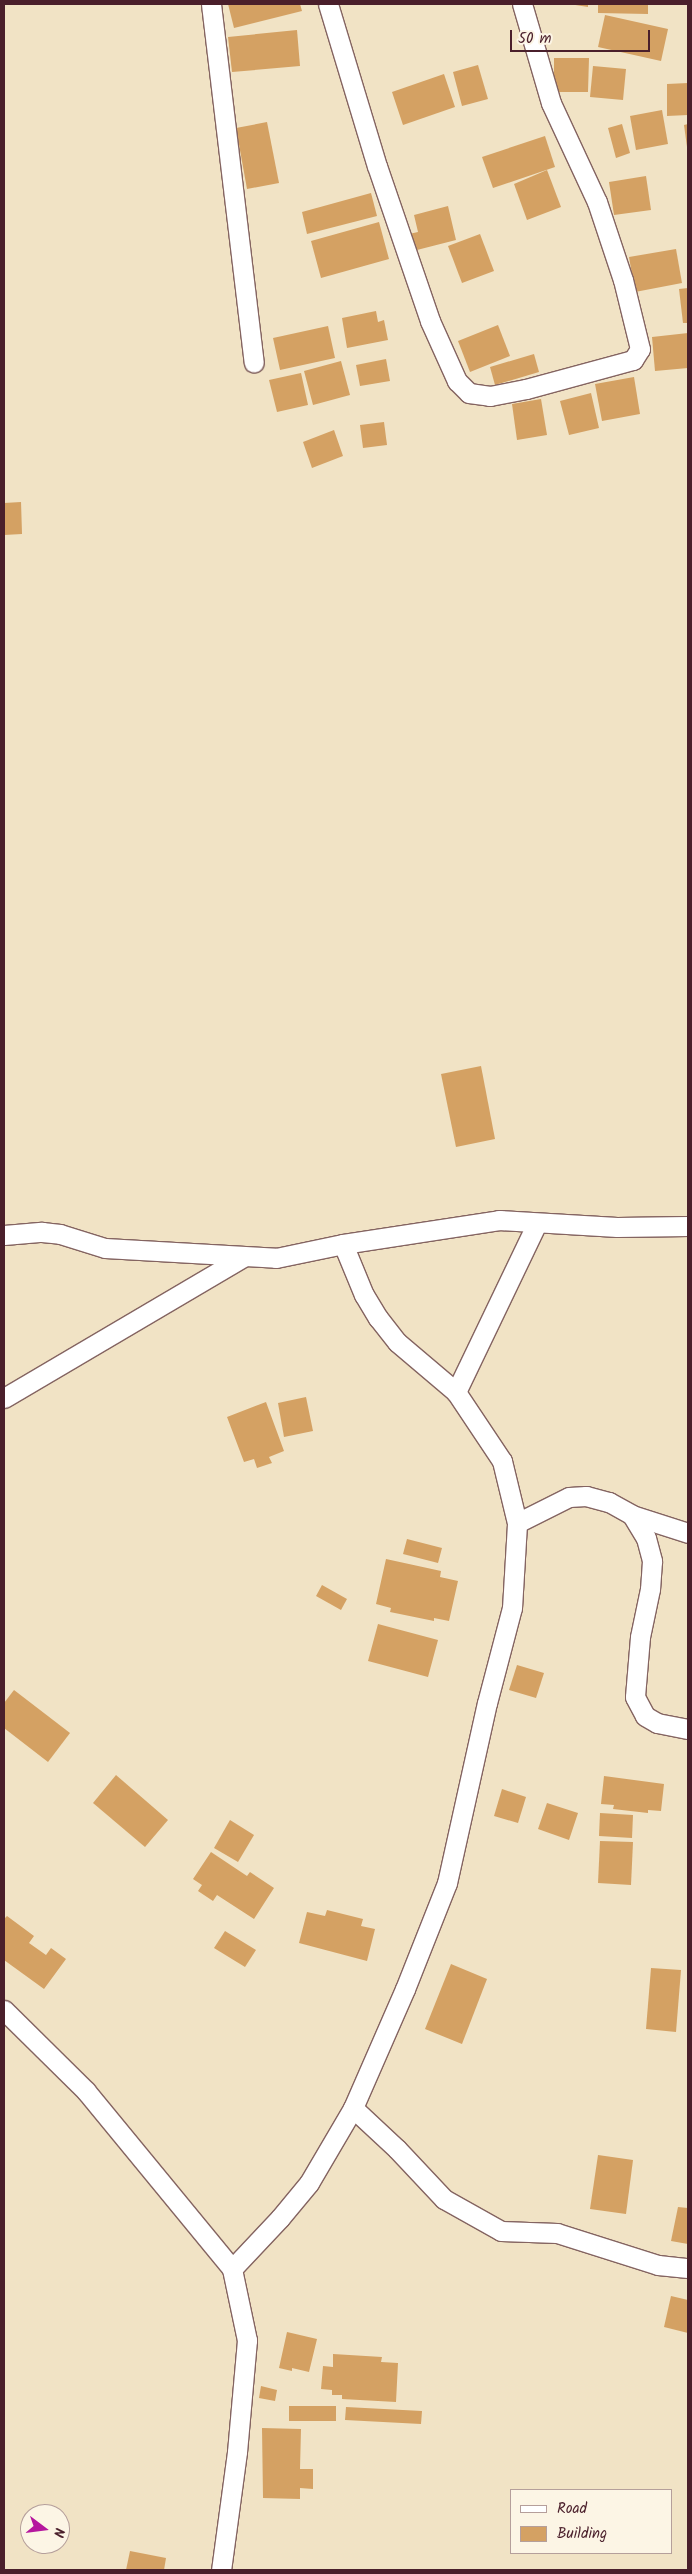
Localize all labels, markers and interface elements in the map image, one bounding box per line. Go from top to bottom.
scale bar [512,20,652,52]
text: 50 m [518,27,552,51]
legend [510,2489,672,2554]
text: Road [557,2497,587,2521]
north arrow [20,2504,70,2554]
text: Building [557,2522,607,2546]
text: N [47,2526,70,2540]

